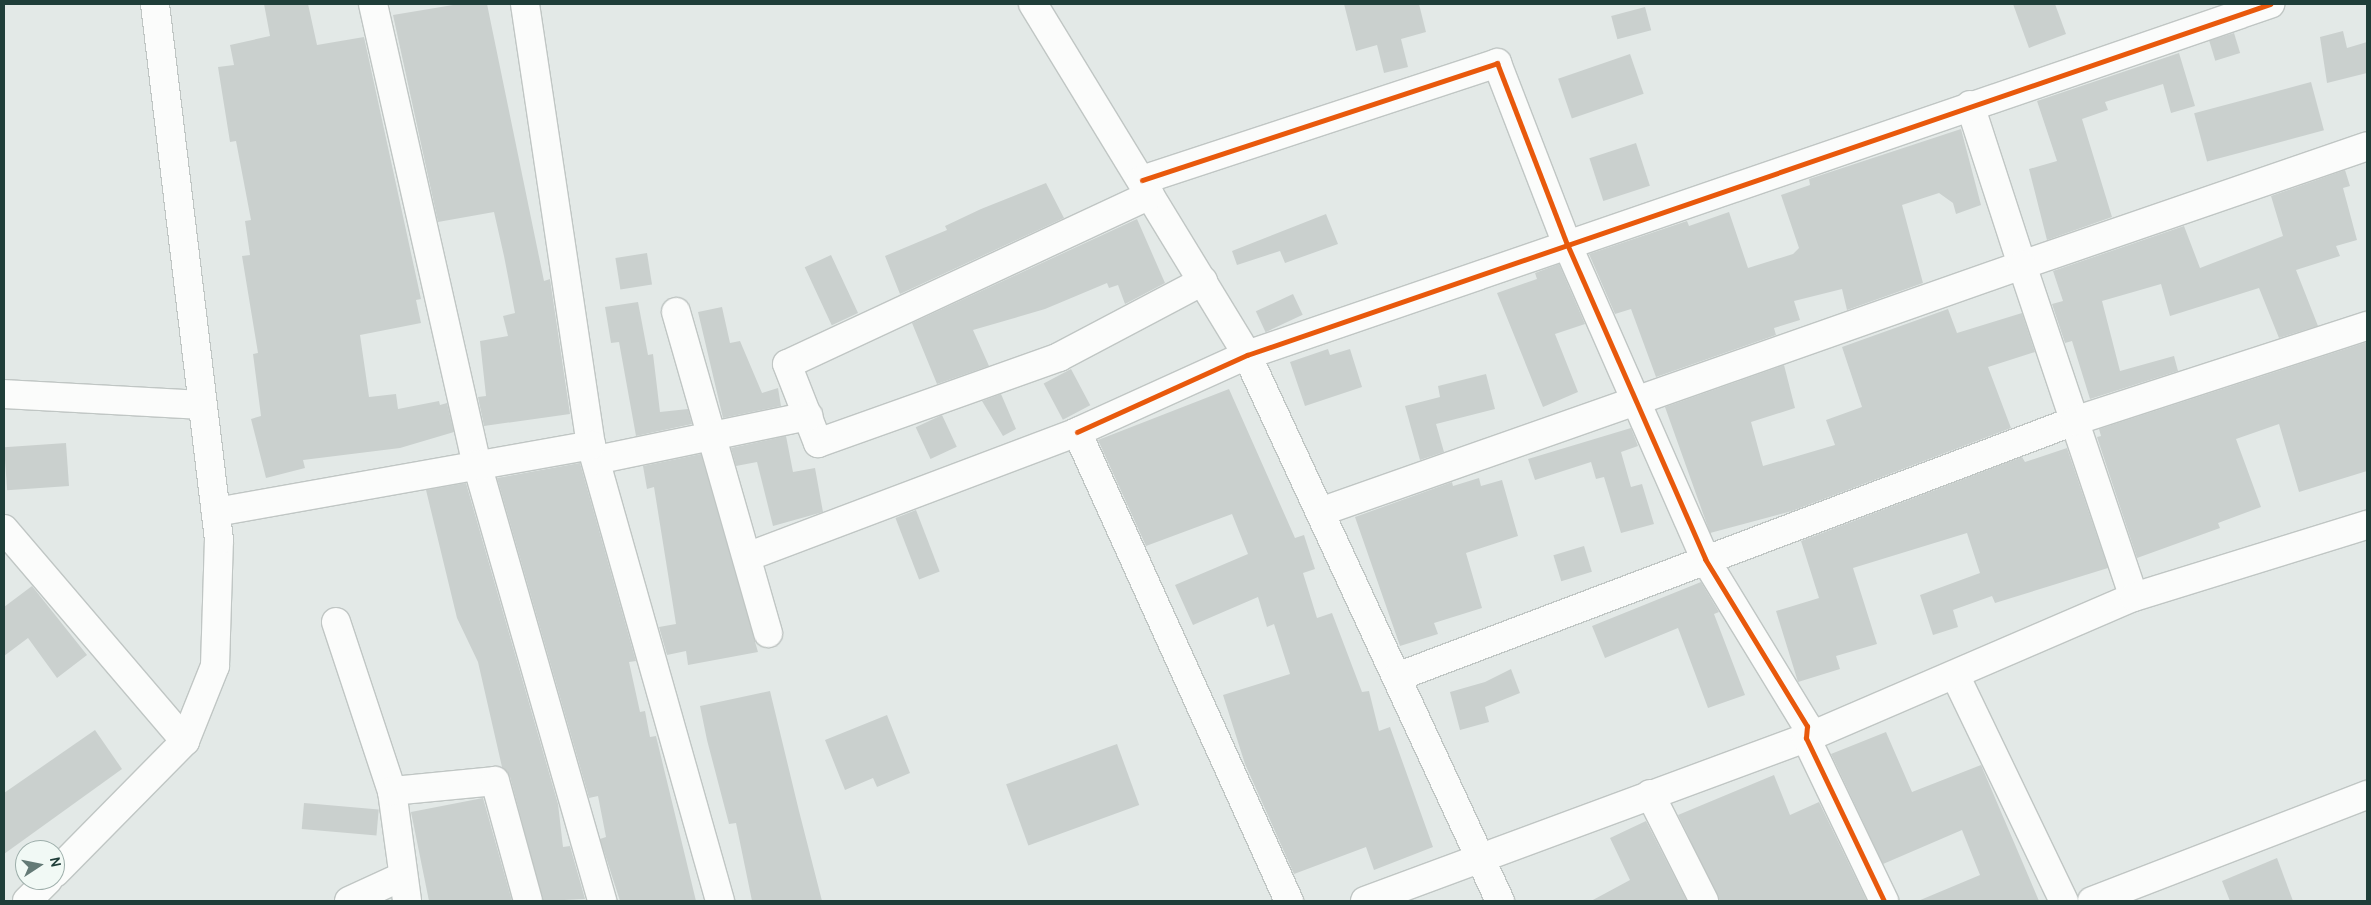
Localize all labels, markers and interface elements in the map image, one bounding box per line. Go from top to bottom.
north arrow [15,840,65,890]
text: N [45,856,64,869]

